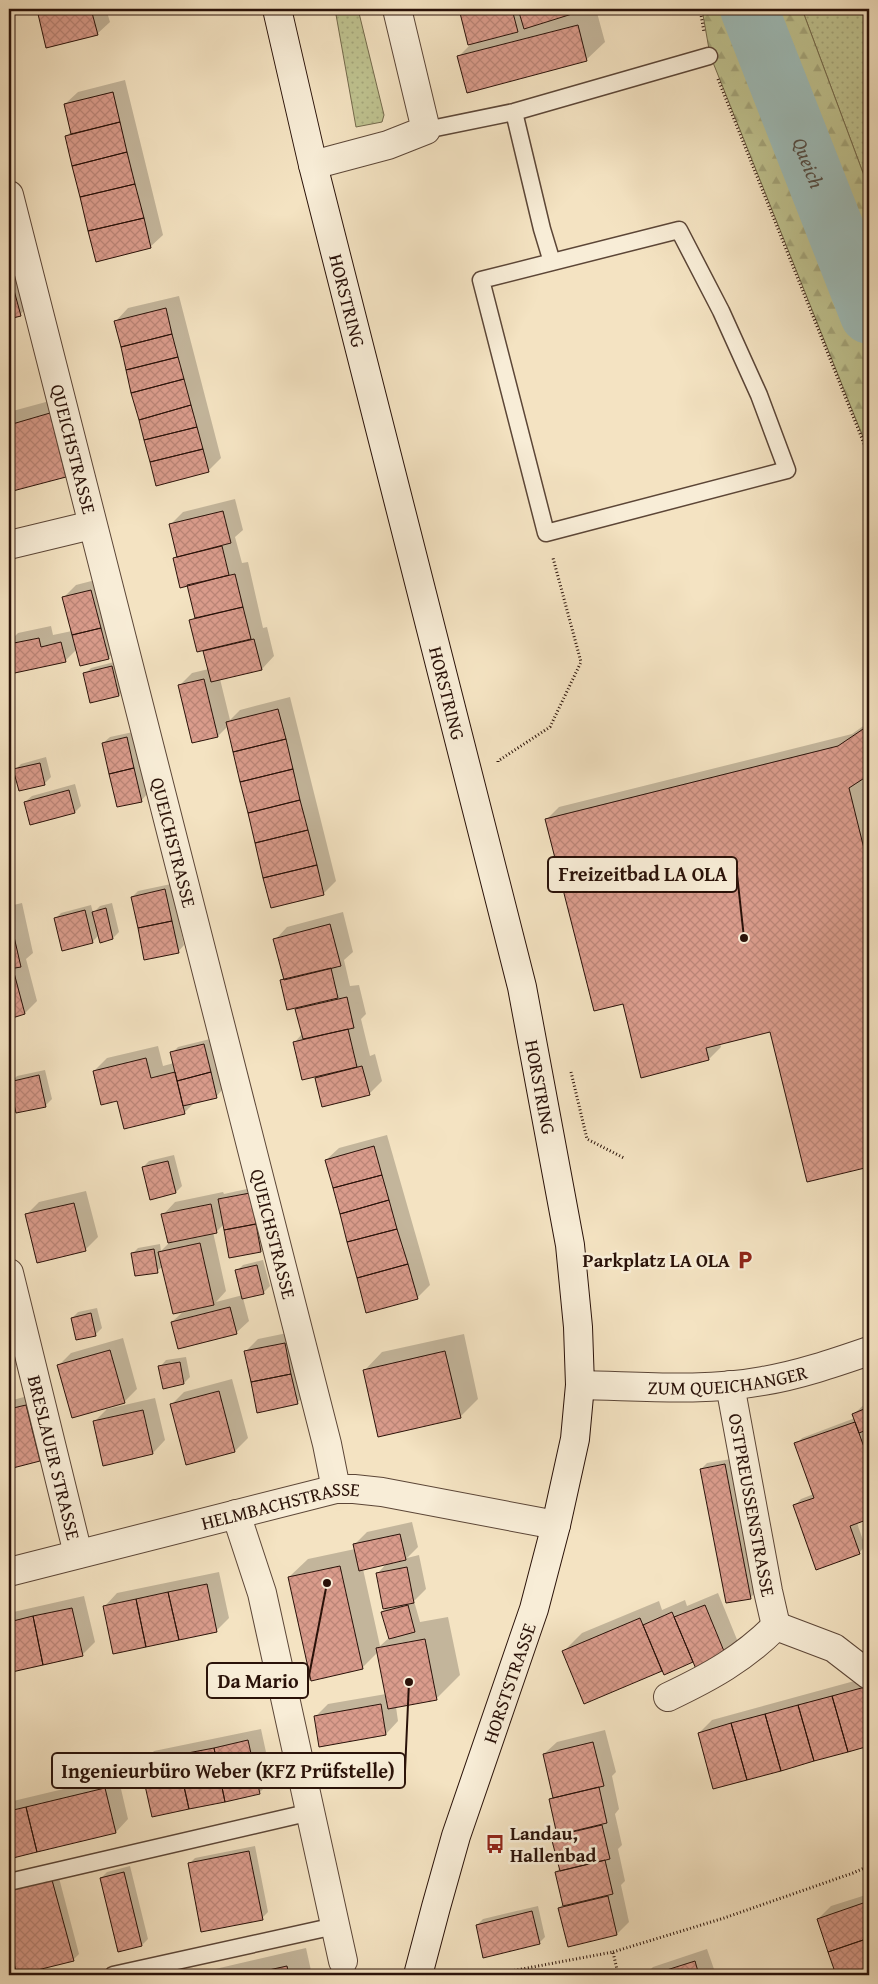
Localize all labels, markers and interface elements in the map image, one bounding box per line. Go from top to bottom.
water label: Queich [786,133,832,192]
street label: HORSTRING [322,251,373,350]
street label: QUEICHSTRASSE [44,381,104,517]
street label: HORSTRING [422,643,473,743]
street label: QUEICHSTRASSE [144,774,204,911]
callout: Freizeitbad LA OLA [548,857,737,892]
text: Freizeitbad LA OLA [559,859,728,888]
street label: HORSTRING [518,1038,563,1137]
street label: QUEICHSTRASSE [244,1166,304,1302]
place label: Parkplatz LA OLA [583,1246,730,1274]
parking icon: Parkplatz LA OLA [734,1249,756,1271]
street label: ZUM QUEICHANGER [647,1358,810,1402]
street label: BRESLAUER STRASSE [21,1372,88,1543]
street label: OSTPREUSSENSTRASSE [721,1411,783,1600]
street label: HELMBACHSTRASSE [198,1475,362,1537]
street label: HORSTSTRASSE [475,1619,543,1747]
callout: Da Mario [207,1663,308,1698]
text: Da Mario [217,1666,299,1695]
callout: Ingenieurbüro Weber (KFZ Prüfstelle) [52,1753,405,1788]
text: Ingenieurbüro Weber (KFZ Prüfstelle) [61,1756,395,1785]
place label: Landau, Hallenbad [510,1819,596,1869]
bus stop icon: Landau, Hallenbad [484,1833,506,1855]

